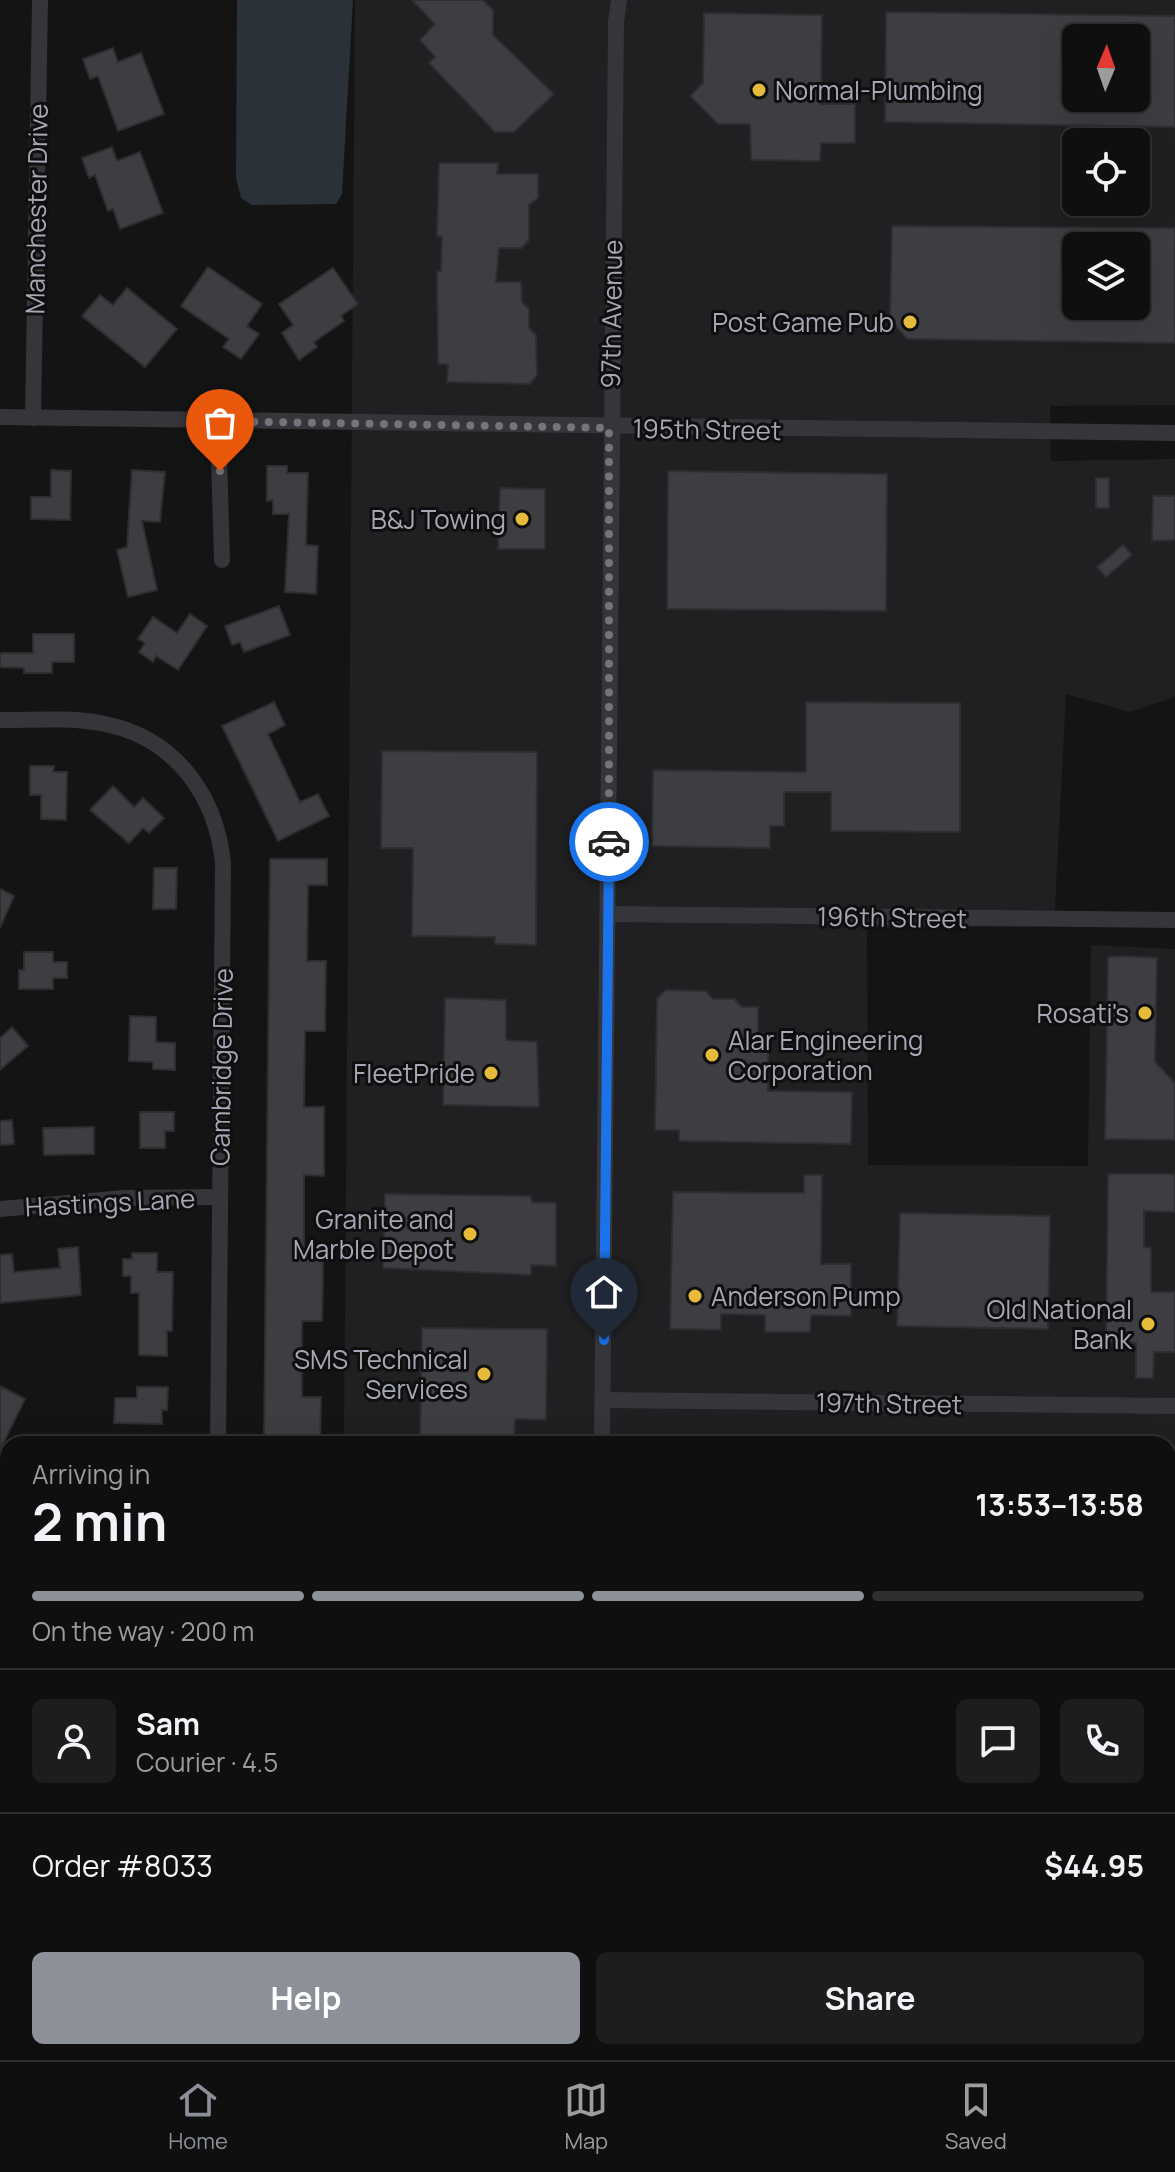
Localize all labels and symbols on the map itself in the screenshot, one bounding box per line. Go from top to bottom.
north arrow [1062,24,1150,112]
place label: Normal-Plumbing [775,72,983,108]
marker: Normal-Plumbing [750,81,768,99]
street label: Manchester Drive [16,103,56,315]
street label: 97th Avenue [592,239,630,389]
place label: Post Game Pub [712,304,894,340]
marker: Post Game Pub [901,313,919,331]
pin [186,389,254,471]
street label: 195th Street [632,410,782,448]
place label: B&J Towing [371,501,506,537]
marker: B&J Towing [513,510,531,528]
courier [569,802,649,882]
street label: 196th Street [817,898,967,936]
street label: Cambridge Drive [201,968,241,1166]
place label: Rosati's [1036,995,1129,1031]
marker: Rosati's [1136,1004,1154,1022]
place label: Alar Engineering Corporation [728,1022,923,1088]
marker: Alar Engineering Corporation [703,1046,721,1064]
place label: FleetPride [353,1055,475,1091]
marker: FleetPride [482,1064,500,1082]
street label: Hastings Lane [24,1180,196,1224]
place label: Granite and Marble Depot [293,1201,454,1267]
marker: Granite and Marble Depot [461,1225,479,1243]
pin [570,1258,638,1340]
place label: Anderson Pump [711,1278,901,1314]
marker: Anderson Pump [686,1287,704,1305]
place label: Old National Bank [986,1291,1133,1357]
marker: Old National Bank [1139,1315,1157,1333]
place label: SMS Technical Services [294,1341,468,1407]
marker: SMS Technical Services [475,1365,493,1383]
street label: 197th Street [815,1384,963,1422]

